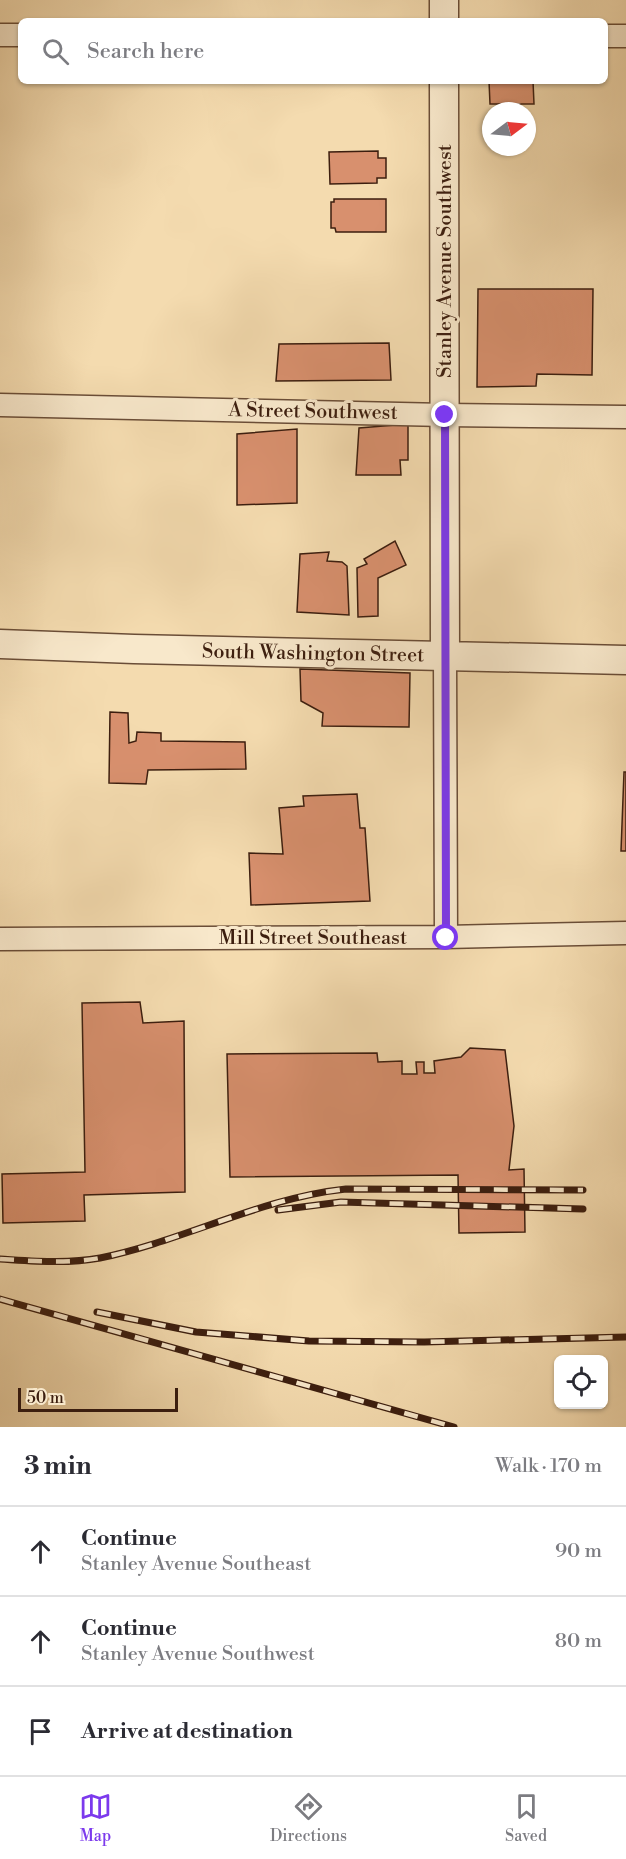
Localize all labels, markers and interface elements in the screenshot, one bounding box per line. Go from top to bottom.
search box [18,18,608,84]
icon: search [39,35,72,68]
text: Search here [87,38,204,65]
north arrow [482,102,536,156]
street label: Stanley Avenue Southwest [433,144,458,378]
street label: A Street Southwest [227,398,398,426]
route end [431,401,457,427]
street label: South Washington Street [202,640,424,668]
route start [432,924,458,950]
street label: Mill Street Southeast [219,926,407,951]
map controls [554,1355,608,1409]
button: locate [554,1355,608,1409]
scale bar [18,1385,178,1412]
text: 50 m [27,1388,64,1408]
text: 3 min [24,1450,92,1482]
text: Walk · 170 m [495,1454,602,1479]
text: Continue [81,1525,177,1552]
icon: ahead [24,1535,57,1568]
text: 90 m [555,1539,602,1564]
text: Stanley Avenue Southeast [81,1552,311,1577]
text: Continue [81,1615,177,1642]
icon: ahead [24,1625,57,1658]
text: 80 m [555,1629,602,1654]
text: Stanley Avenue Southwest [81,1642,315,1667]
icon: arrive [24,1715,57,1748]
text: Arrive at destination [81,1718,293,1745]
tab: Map [79,1790,112,1846]
tab: Directions [270,1790,347,1846]
tab: Saved [505,1790,547,1846]

